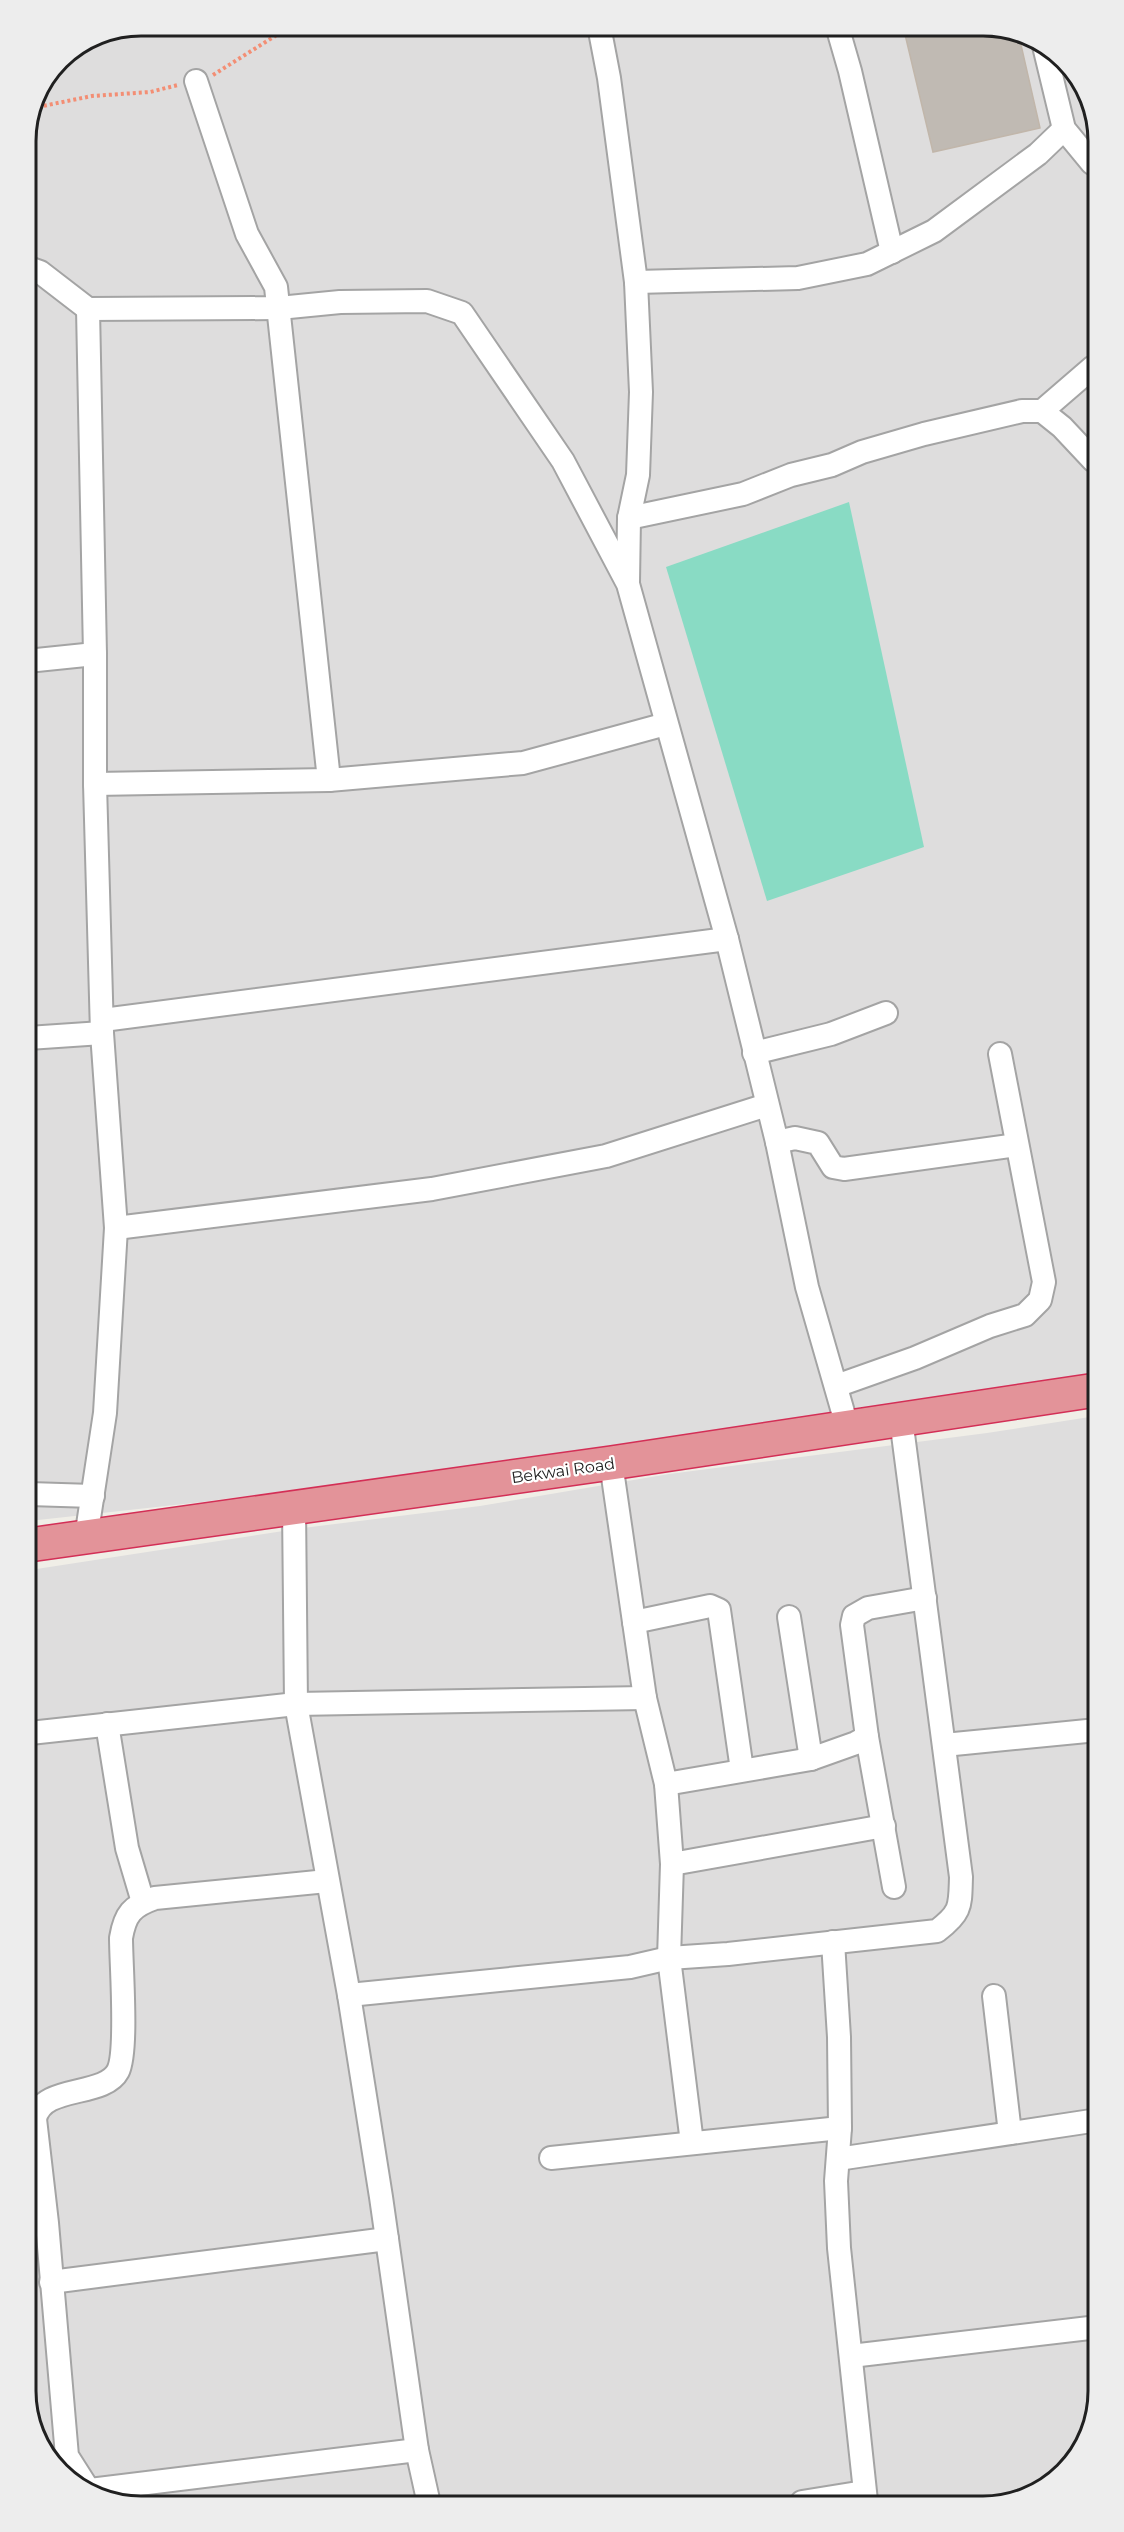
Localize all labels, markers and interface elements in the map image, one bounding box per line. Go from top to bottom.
street label: Bekwai Road [510,1454,616,1487]

